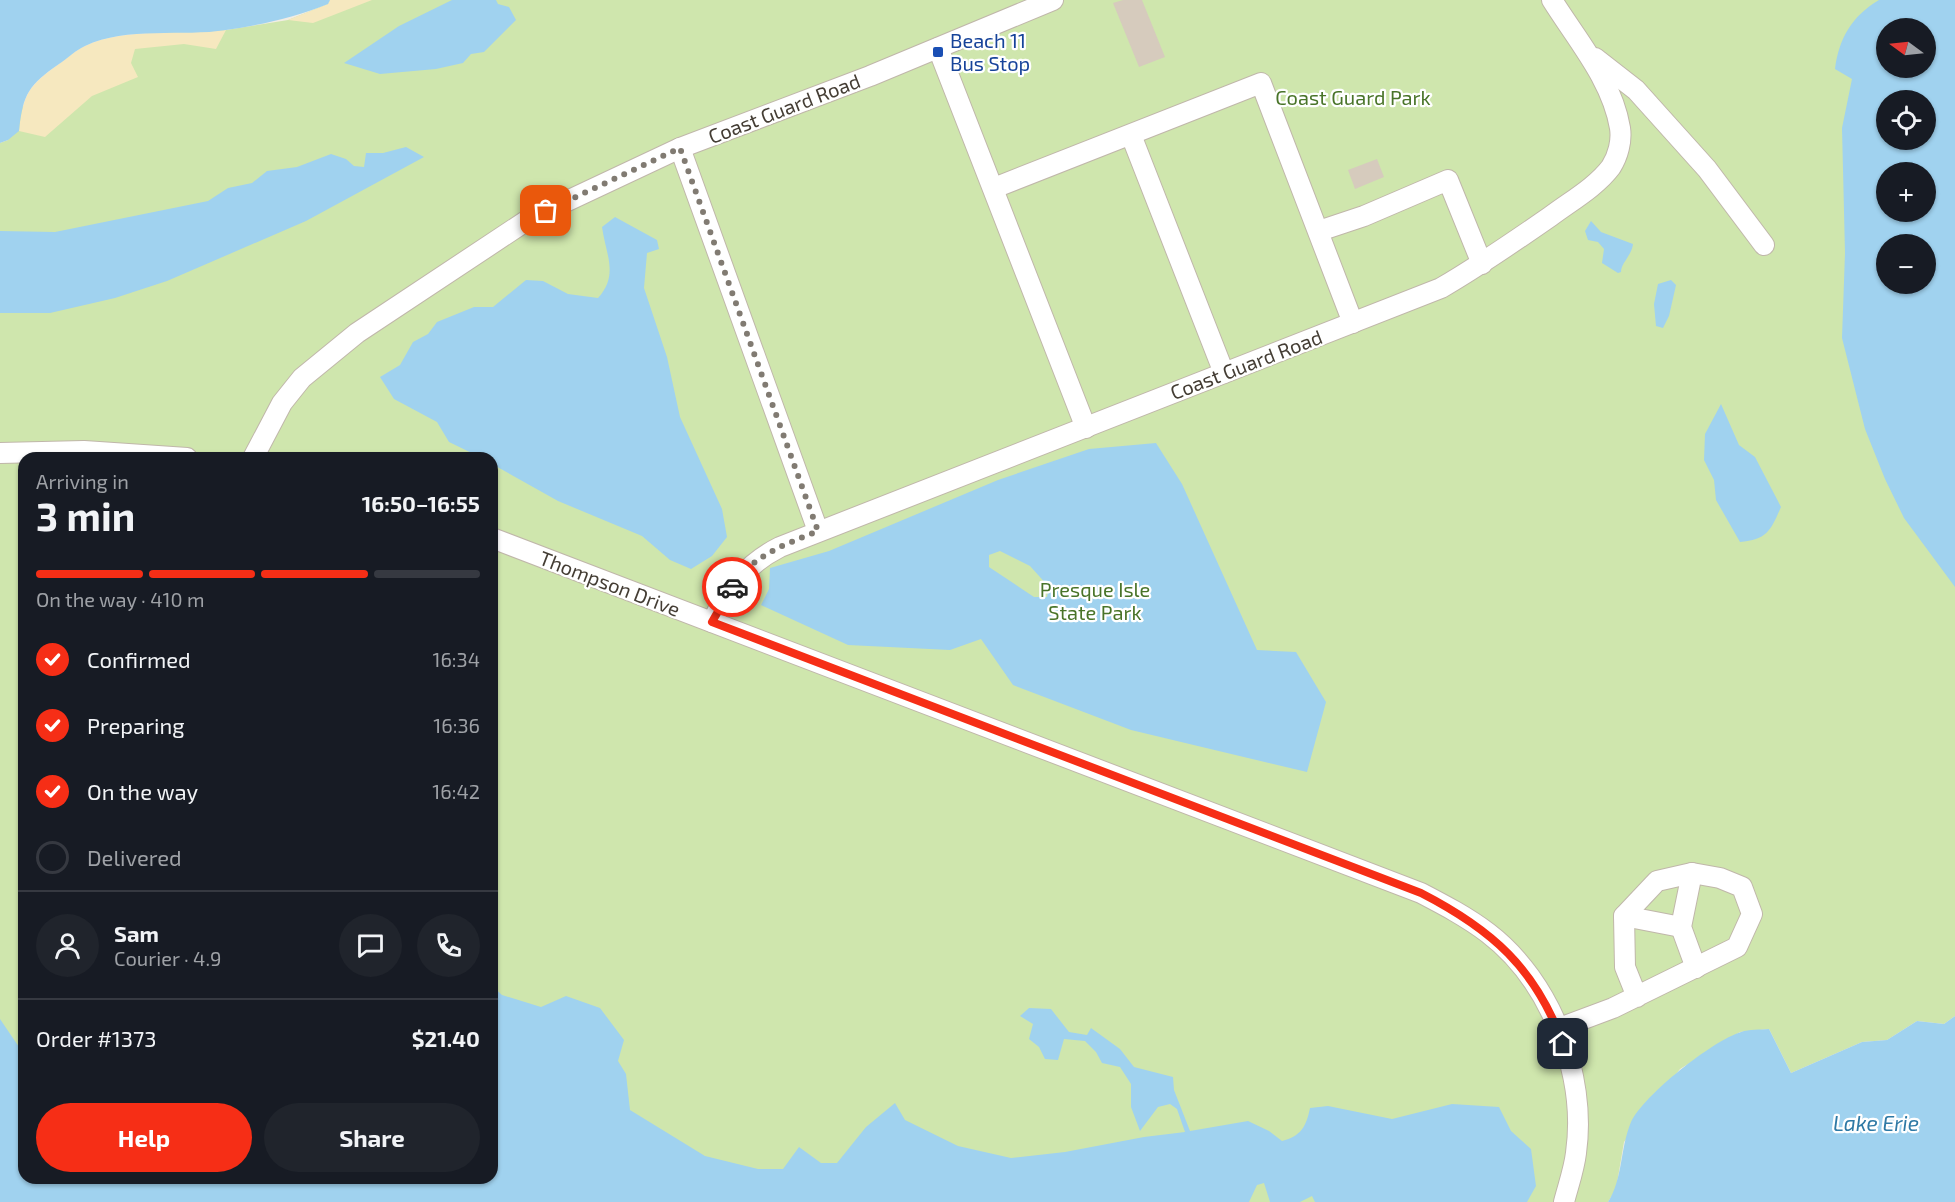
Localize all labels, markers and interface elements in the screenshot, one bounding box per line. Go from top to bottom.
north arrow [1876,18,1936,78]
map controls [1876,18,1936,294]
place label: Beach 11 Bus Stop [950,28,1030,75]
marker: Beach 11 Bus Stop [931,45,945,59]
street label: Coast Guard Road [705,68,863,148]
park label: Coast Guard Park [1275,85,1431,109]
button: locate [1876,90,1936,150]
button: + [1876,162,1936,222]
pin [520,185,571,236]
icon: bag [529,194,562,227]
button: − [1876,234,1936,294]
street label: Coast Guard Road [1167,324,1325,404]
text: Arriving in [36,469,129,493]
text: 16:50–16:55 [362,490,480,516]
text: 3 min [36,492,135,539]
street label: Thompson Drive [536,545,684,621]
courier [702,557,762,617]
icon: car [716,571,749,604]
park label: Presque Isle State Park [1040,577,1150,624]
text: On the way · 410 m [36,587,205,611]
icon: check [36,643,69,676]
text: Confirmed [87,646,191,672]
text: 16:34 [432,647,480,671]
icon: check [36,709,69,742]
text: Preparing [87,712,185,738]
text: 16:36 [433,713,480,737]
icon: check [36,775,69,808]
text: On the way [87,778,198,804]
text: 16:42 [432,779,480,803]
text: Delivered [87,844,182,870]
button: person [36,914,99,977]
button: chat [339,914,402,977]
button: phone [417,914,480,977]
text: Sam [114,920,159,946]
text: Courier · 4.9 [114,946,221,970]
pin [1537,1018,1588,1069]
text: Order #1373 [36,1025,157,1051]
text: $21.40 [412,1025,480,1051]
icon: home [1546,1027,1579,1060]
button: Help [36,1103,252,1172]
button: Share [264,1103,480,1172]
water label: Lake Erie [1833,1110,1919,1135]

